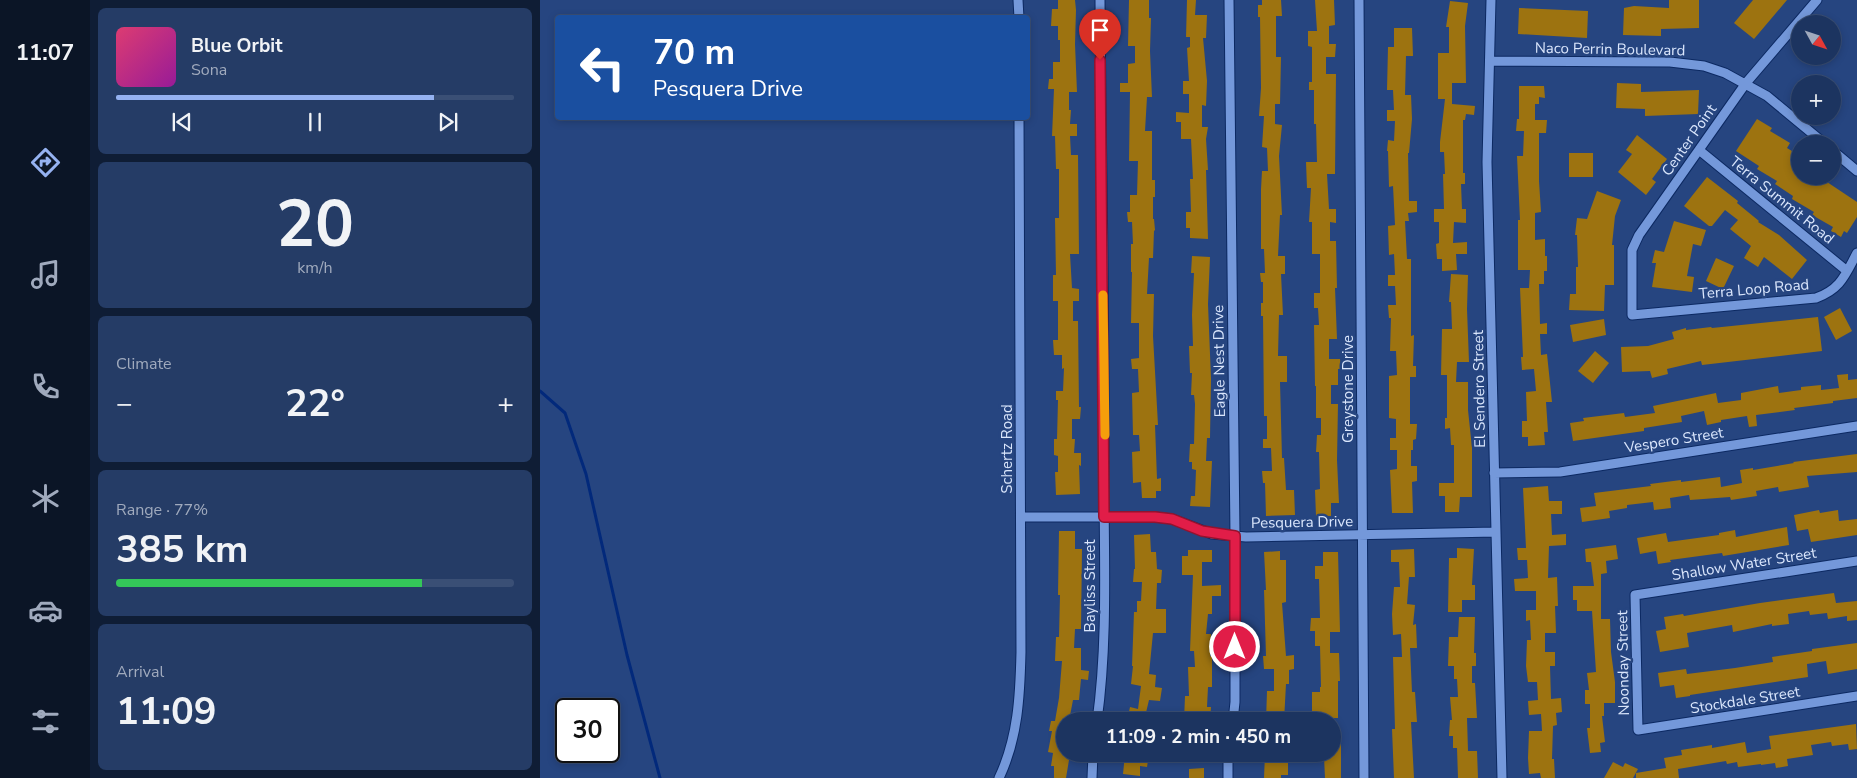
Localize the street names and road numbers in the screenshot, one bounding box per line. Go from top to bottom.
street label: Naco Perrin Boulevard [1535,38,1685,60]
street label: Center Point [1657,100,1721,180]
street label: Terra Summit Road [1726,152,1838,248]
street label: Terra Loop Road [1698,274,1810,304]
street label: Eagle Nest Drive [1208,305,1230,417]
street label: El Sendero Street [1468,329,1490,448]
street label: Greystone Drive [1338,335,1358,443]
street label: Schertz Road [997,404,1017,494]
street label: Vespero Street [1622,422,1726,458]
street label: Pesquera Drive [1251,511,1353,533]
street label: Bayliss Street [1080,539,1100,632]
street label: Shallow Water Street [1670,543,1818,585]
street label: Noonday Street [1612,609,1634,716]
street label: Stockdale Street [1689,681,1802,719]

